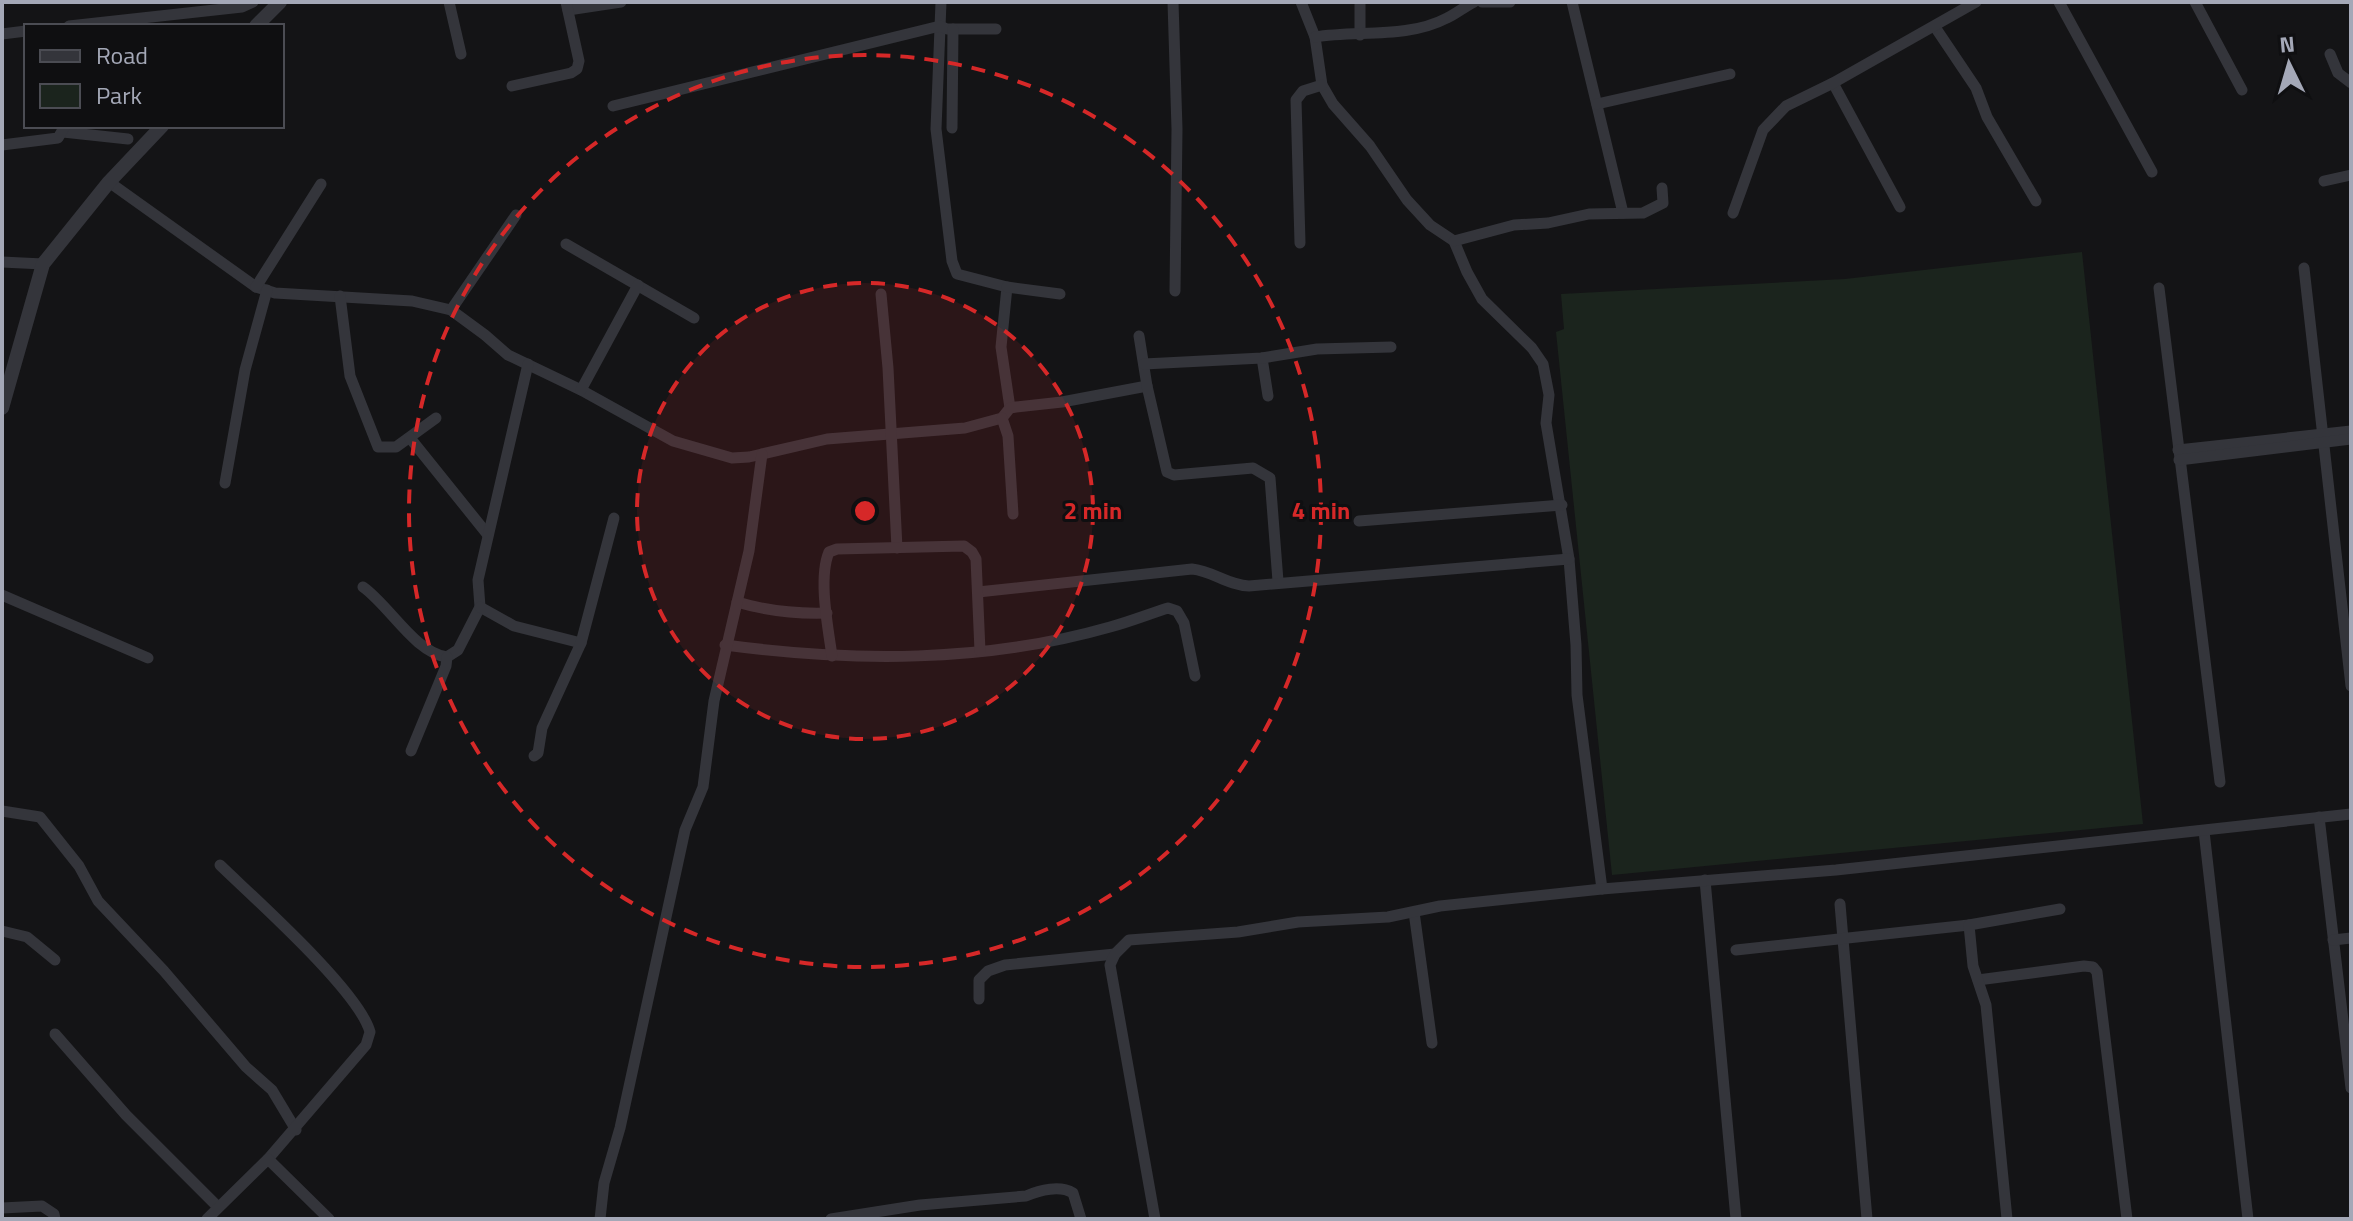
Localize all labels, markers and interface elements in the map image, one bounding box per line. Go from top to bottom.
legend [24,24,284,128]
north arrow [2249,24,2329,104]
text: N [2278,26,2296,62]
text: Road [96,37,148,73]
text: Park [96,77,142,113]
text: 2 min [1064,492,1122,528]
text: 4 min [1292,492,1350,528]
centre of rings [851,497,879,525]

